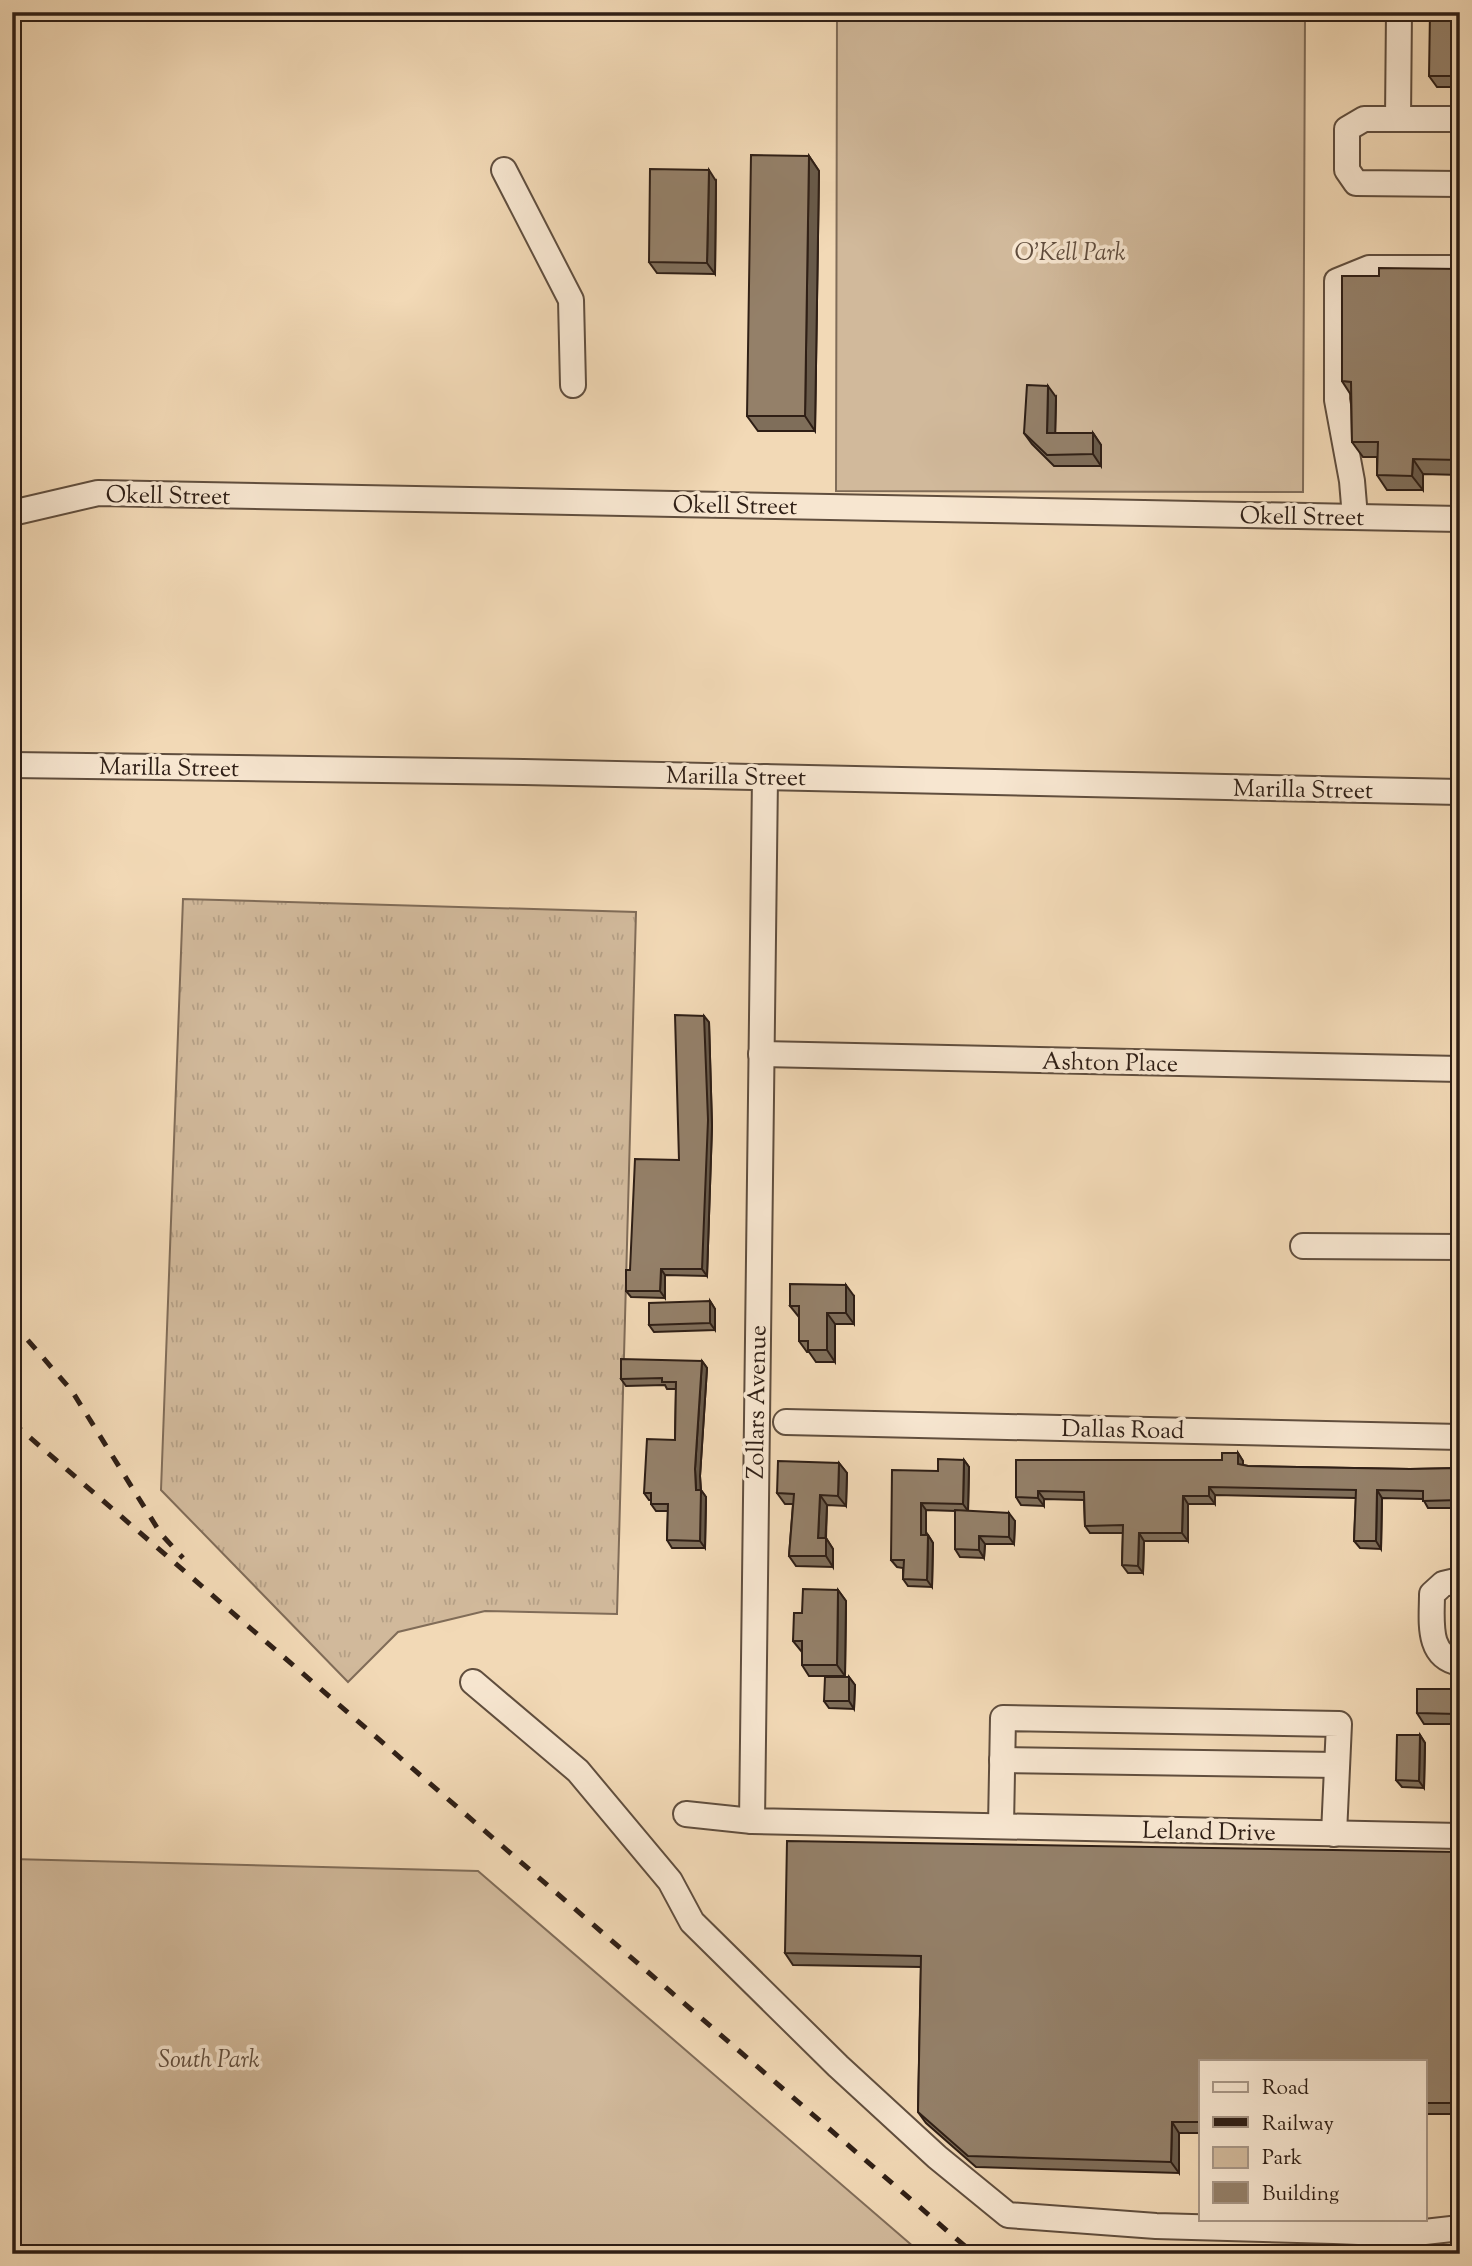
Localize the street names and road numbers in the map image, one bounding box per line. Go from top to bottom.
street label: Okell Street [105,479,231,515]
street label: Okell Street [672,489,798,525]
street label: Okell Street [1239,500,1365,536]
street label: Marilla Street [99,751,239,787]
street label: Marilla Street [666,760,806,796]
street label: Marilla Street [1233,773,1373,809]
street label: Ashton Place [1041,1046,1178,1082]
street label: Zollars Avenue [740,1325,776,1480]
street label: Dallas Road [1061,1413,1185,1449]
street label: Leland Drive [1142,1815,1276,1851]

